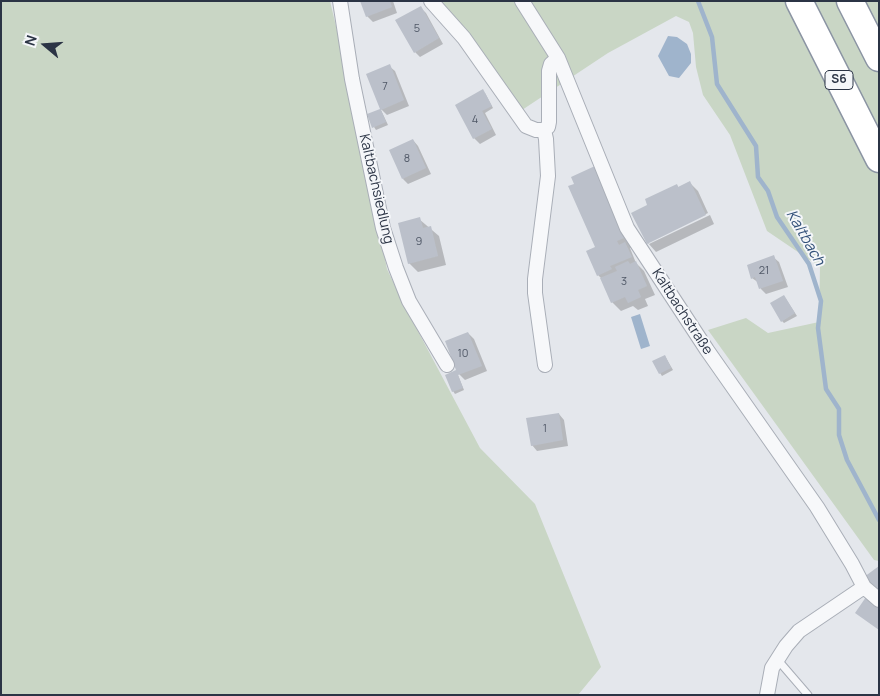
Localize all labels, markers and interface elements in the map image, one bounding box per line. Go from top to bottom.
north arrow [20,20,70,70]
house number: 5 [414,22,420,36]
text: N [20,32,41,48]
road number: S6 [825,70,853,90]
house number: 7 [382,80,388,94]
house number: 4 [472,113,478,127]
street label: Kaltbachsiedlung [355,132,397,246]
house number: 8 [404,152,410,166]
water label: Kaltbach [782,207,828,269]
house number: 9 [416,235,422,249]
house number: 21 [759,264,769,278]
street label: Kaltbachstraße [648,266,716,358]
house number: 3 [621,275,627,289]
house number: 10 [458,347,468,361]
house number: 1 [543,422,547,436]

